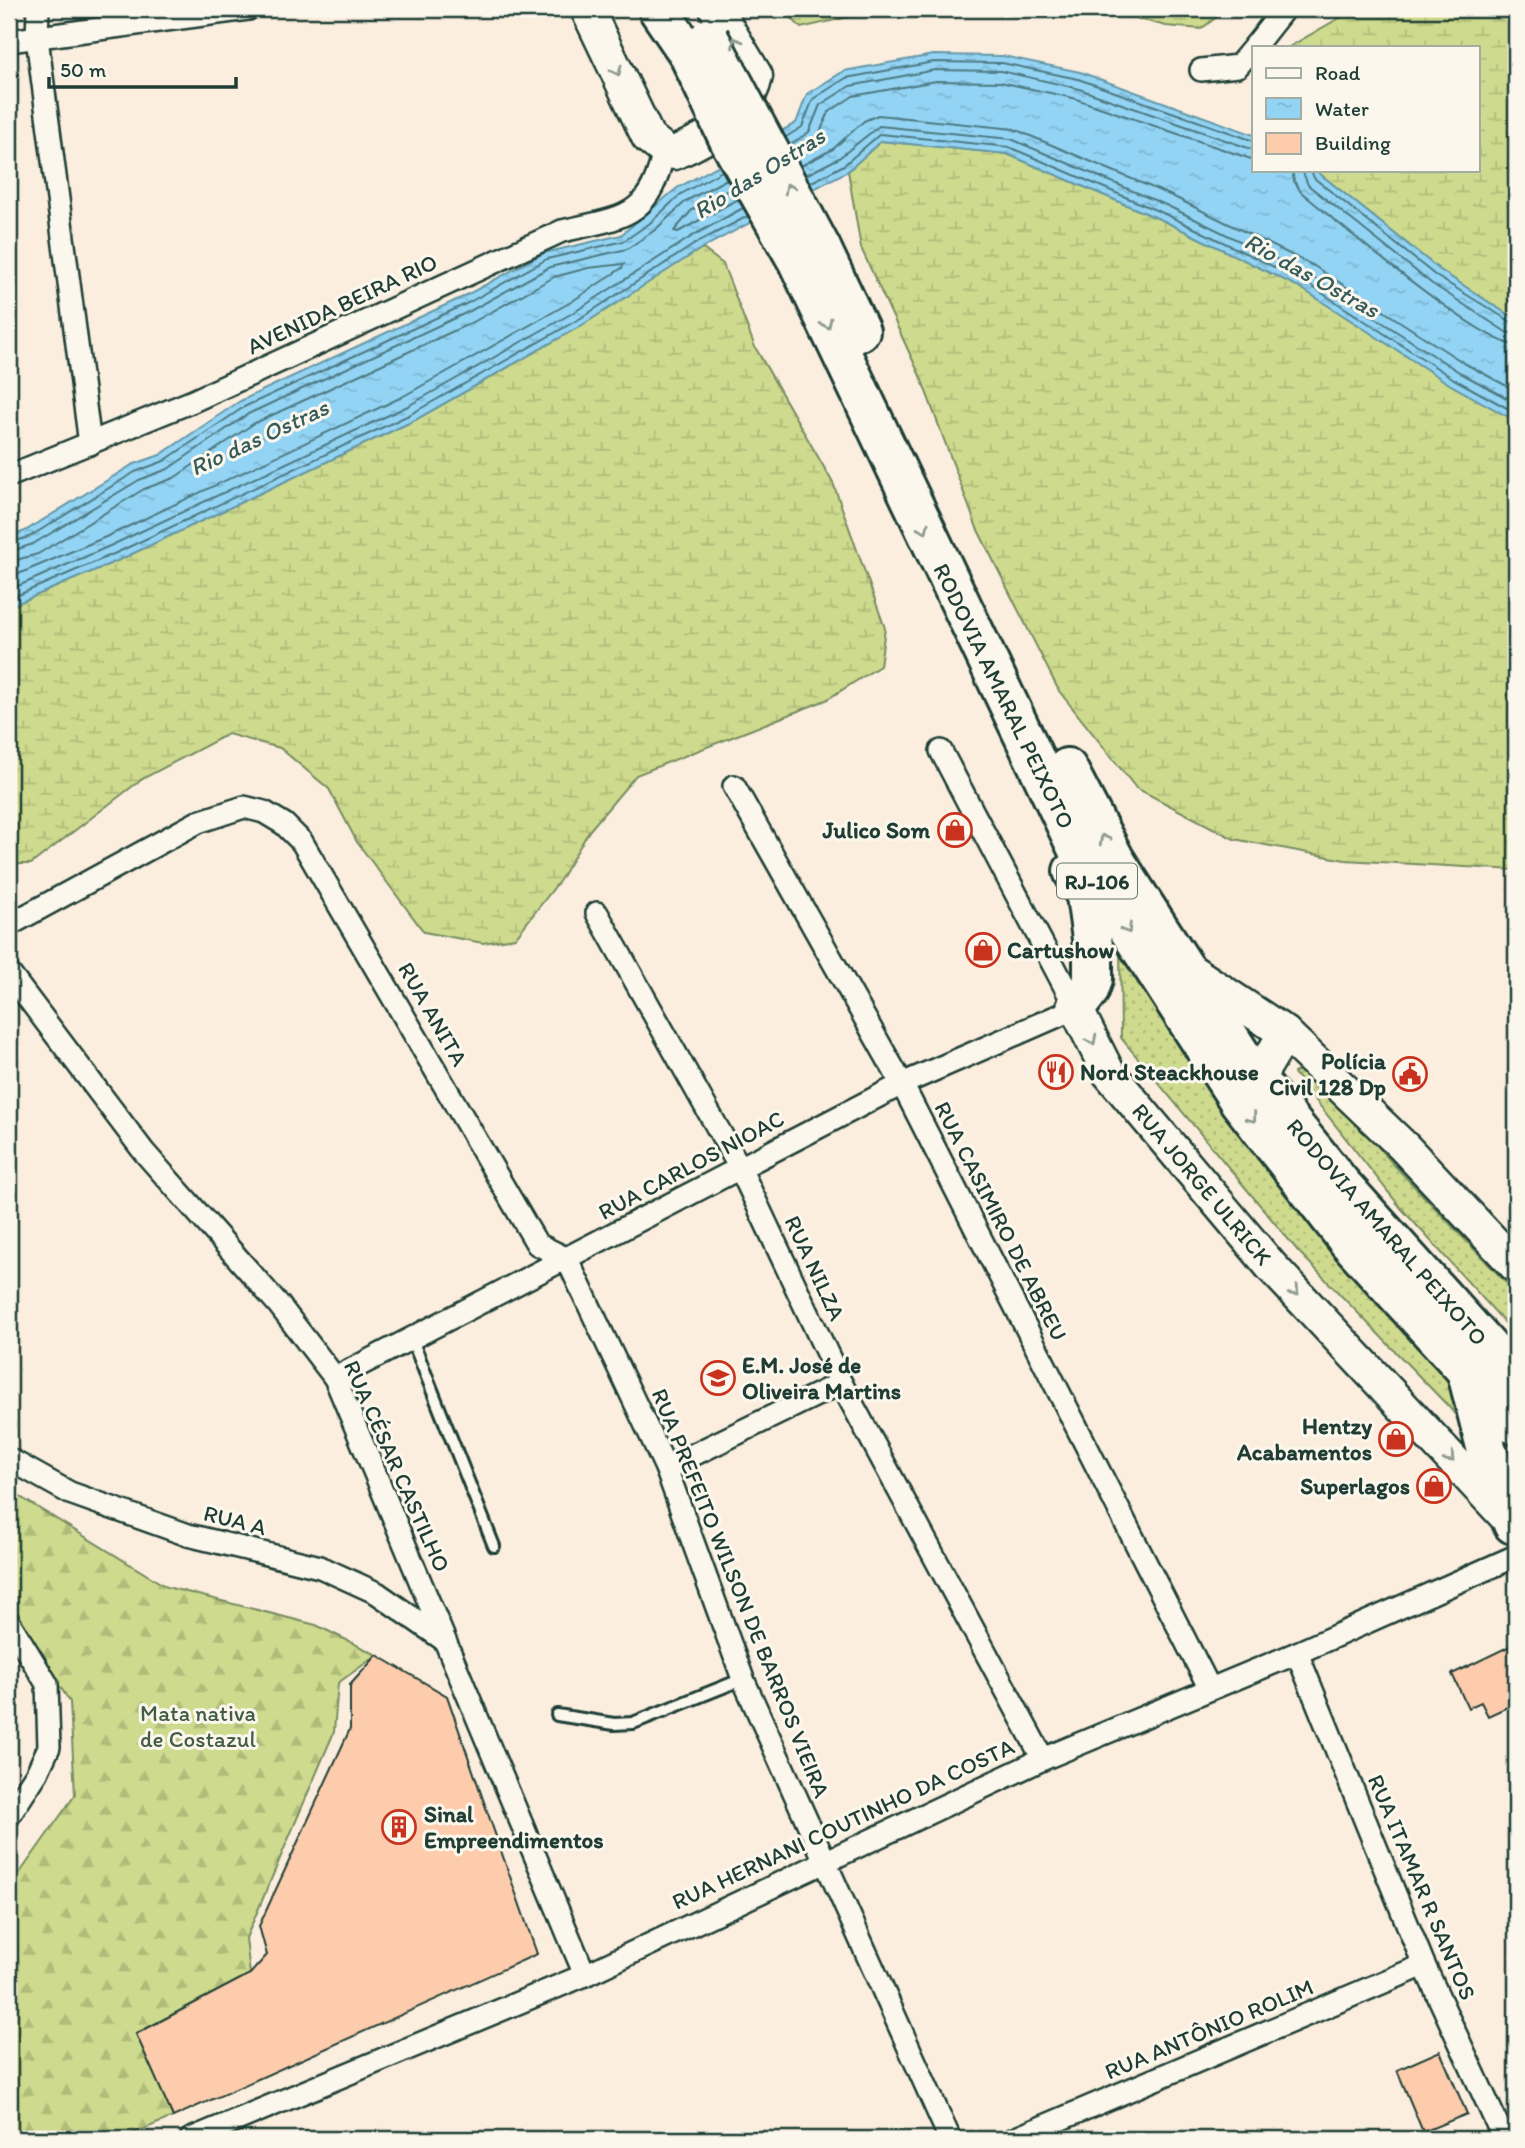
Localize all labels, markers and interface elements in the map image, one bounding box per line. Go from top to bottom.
one-way arrow [731,37,744,50]
scale bar [49,46,236,90]
legend [1252,46,1480,172]
text: 50 m [60,57,107,82]
text: Road [1315,60,1361,85]
one-way arrow [608,63,622,76]
text: Water [1315,96,1369,121]
water label: Rio das Ostras [688,120,831,225]
text: Building [1315,130,1391,155]
one-way arrow [784,183,797,195]
water label: Rio das Ostras [1240,226,1385,325]
street label: AVENIDA BEIRA RIO [242,248,442,360]
one-way arrow [819,317,833,329]
water label: Rio das Ostras [185,392,334,482]
one-way arrow [916,522,930,535]
street label: RODOVIA AMARAL PEIXOTO [927,559,1081,833]
shop icon: Julico Som [936,811,974,849]
place label: Julico Som [821,816,931,844]
one-way arrow [1099,834,1112,847]
road number: RJ-106 [1057,864,1137,898]
one-way arrow [1118,921,1131,934]
shop icon: Cartushow [964,931,1002,969]
place label: Cartushow [1007,936,1114,964]
street label: RUA ANITA [392,957,474,1071]
one-way arrow [1084,1033,1098,1045]
place label: Polícia Civil 128 Dp [1269,1047,1387,1101]
restaurant icon: Nord Steackhouse [1037,1053,1075,1091]
public building icon: Polícia Civil 128 Dp [1391,1055,1429,1093]
place label: Nord Steackhouse [1080,1058,1259,1086]
street label: RUA CASIMIRO DE ABREU [928,1097,1074,1345]
street label: RUA JORGE ULRICK [1126,1097,1278,1271]
street label: RUA CARLOS NIOAC [593,1104,789,1226]
one-way arrow [1244,1111,1257,1123]
street label: RODOVIA AMARAL PEIXOTO [1281,1113,1493,1351]
street label: RUA NILZA [779,1211,852,1325]
one-way arrow [1286,1284,1299,1297]
place label: E.M. José de Oliveira Martins [742,1351,901,1405]
street label: RUA CÉSAR CASTILHO [338,1356,456,1576]
school or university icon: E.M. José de Oliveira Martins [699,1359,737,1397]
street label: RUA PREFEITO WILSON DE BARROS VIEIRA [646,1384,836,1802]
place label: Hentzy Acabamentos [1236,1412,1372,1466]
shop icon: Hentzy Acabamentos [1377,1420,1415,1458]
one-way arrow [1442,1450,1455,1463]
shop icon: Superlagos [1415,1467,1453,1505]
place label: Superlagos [1300,1472,1410,1500]
street label: RUA A [201,1499,270,1541]
park label: Mata nativa de Costazul [140,1699,256,1753]
street label: RUA HERNANI COUTINHO DA COSTA [667,1732,1019,1916]
street label: RUA ITAMAR R SANTOS [1362,1770,1482,2004]
place label: Sinal Empreendimentos [424,1800,604,1854]
building icon: Sinal Empreendimentos [380,1808,418,1846]
street label: RUA ANTÔNIO ROLIM [1100,1972,1318,2086]

